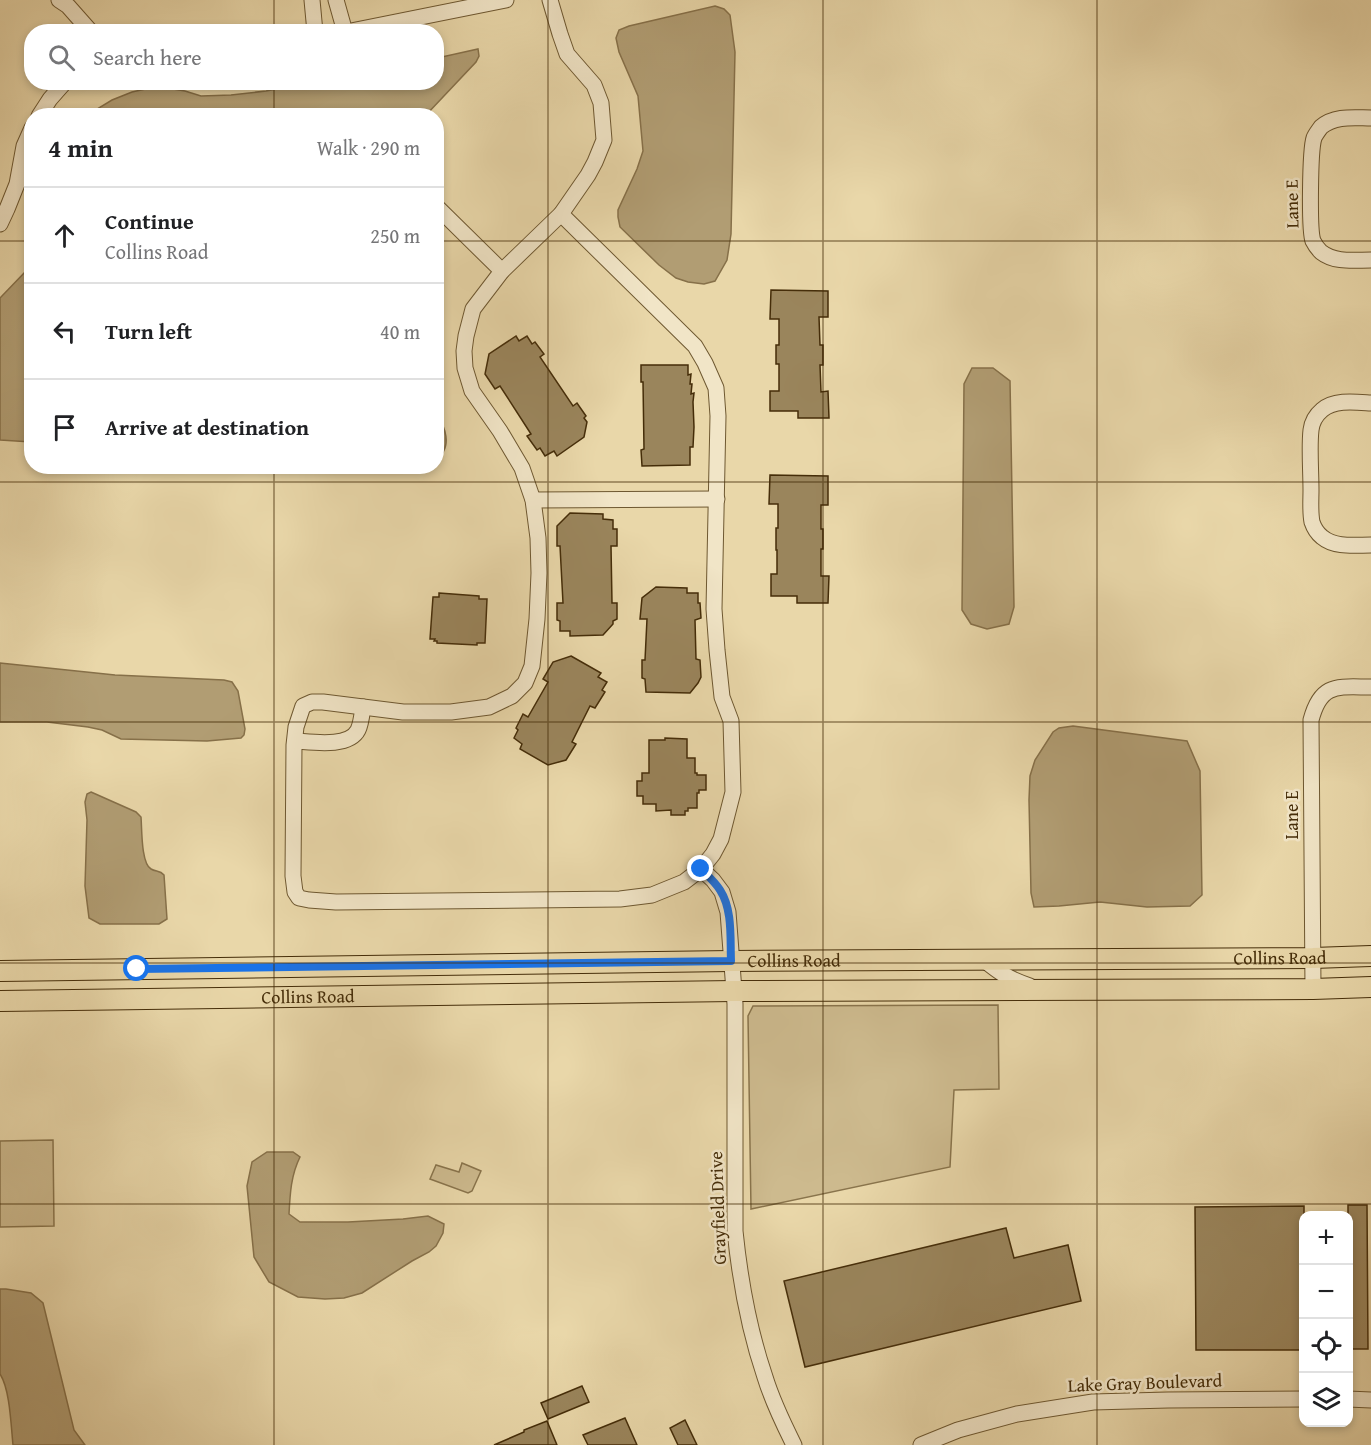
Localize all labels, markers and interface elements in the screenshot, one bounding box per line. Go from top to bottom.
search box [24,24,444,90]
icon: search [45,41,78,74]
text: Search here [93,41,202,73]
text: 4 min [48,128,113,167]
text: Walk · 290 m [317,133,420,162]
street label: Lane E [1278,179,1305,229]
text: Continue [105,205,194,237]
icon: ahead [48,219,81,252]
text: 250 m [370,221,420,250]
text: Collins Road [105,237,208,266]
icon: left [48,315,81,348]
text: Turn left [105,315,192,347]
text: 40 m [380,317,420,346]
icon: arrive [48,411,81,444]
text: Arrive at destination [105,411,309,443]
street label: Lane E [1278,791,1305,839]
route end [687,855,713,881]
street label: Collins Road [1233,944,1327,971]
street label: Collins Road [747,946,841,974]
route start [123,955,149,981]
street label: Collins Road [261,982,355,1010]
street label: Grayfield Drive [702,1151,733,1265]
map controls [1299,1211,1353,1427]
button: + [1299,1211,1353,1265]
button: − [1299,1265,1353,1319]
button: locate [1299,1319,1353,1373]
street label: Lake Gray Boulevard [1067,1366,1223,1399]
button: layers [1299,1373,1353,1427]

